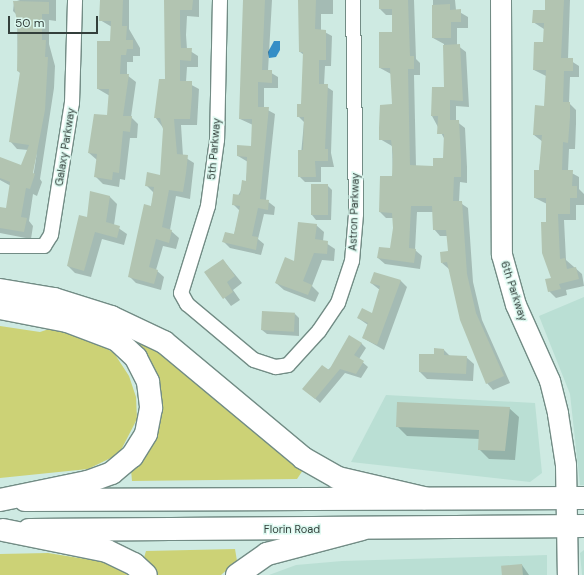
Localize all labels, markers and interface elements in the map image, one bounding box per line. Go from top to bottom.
scale bar [10,8,100,34]
text: 50 m [15,15,44,31]
street label: Galaxy Parkway [52,107,78,187]
street label: 5th Parkway [205,117,223,181]
street label: Astron Parkway [346,173,362,251]
street label: 6th Parkway [498,259,530,323]
street label: Florin Road [264,522,320,536]

